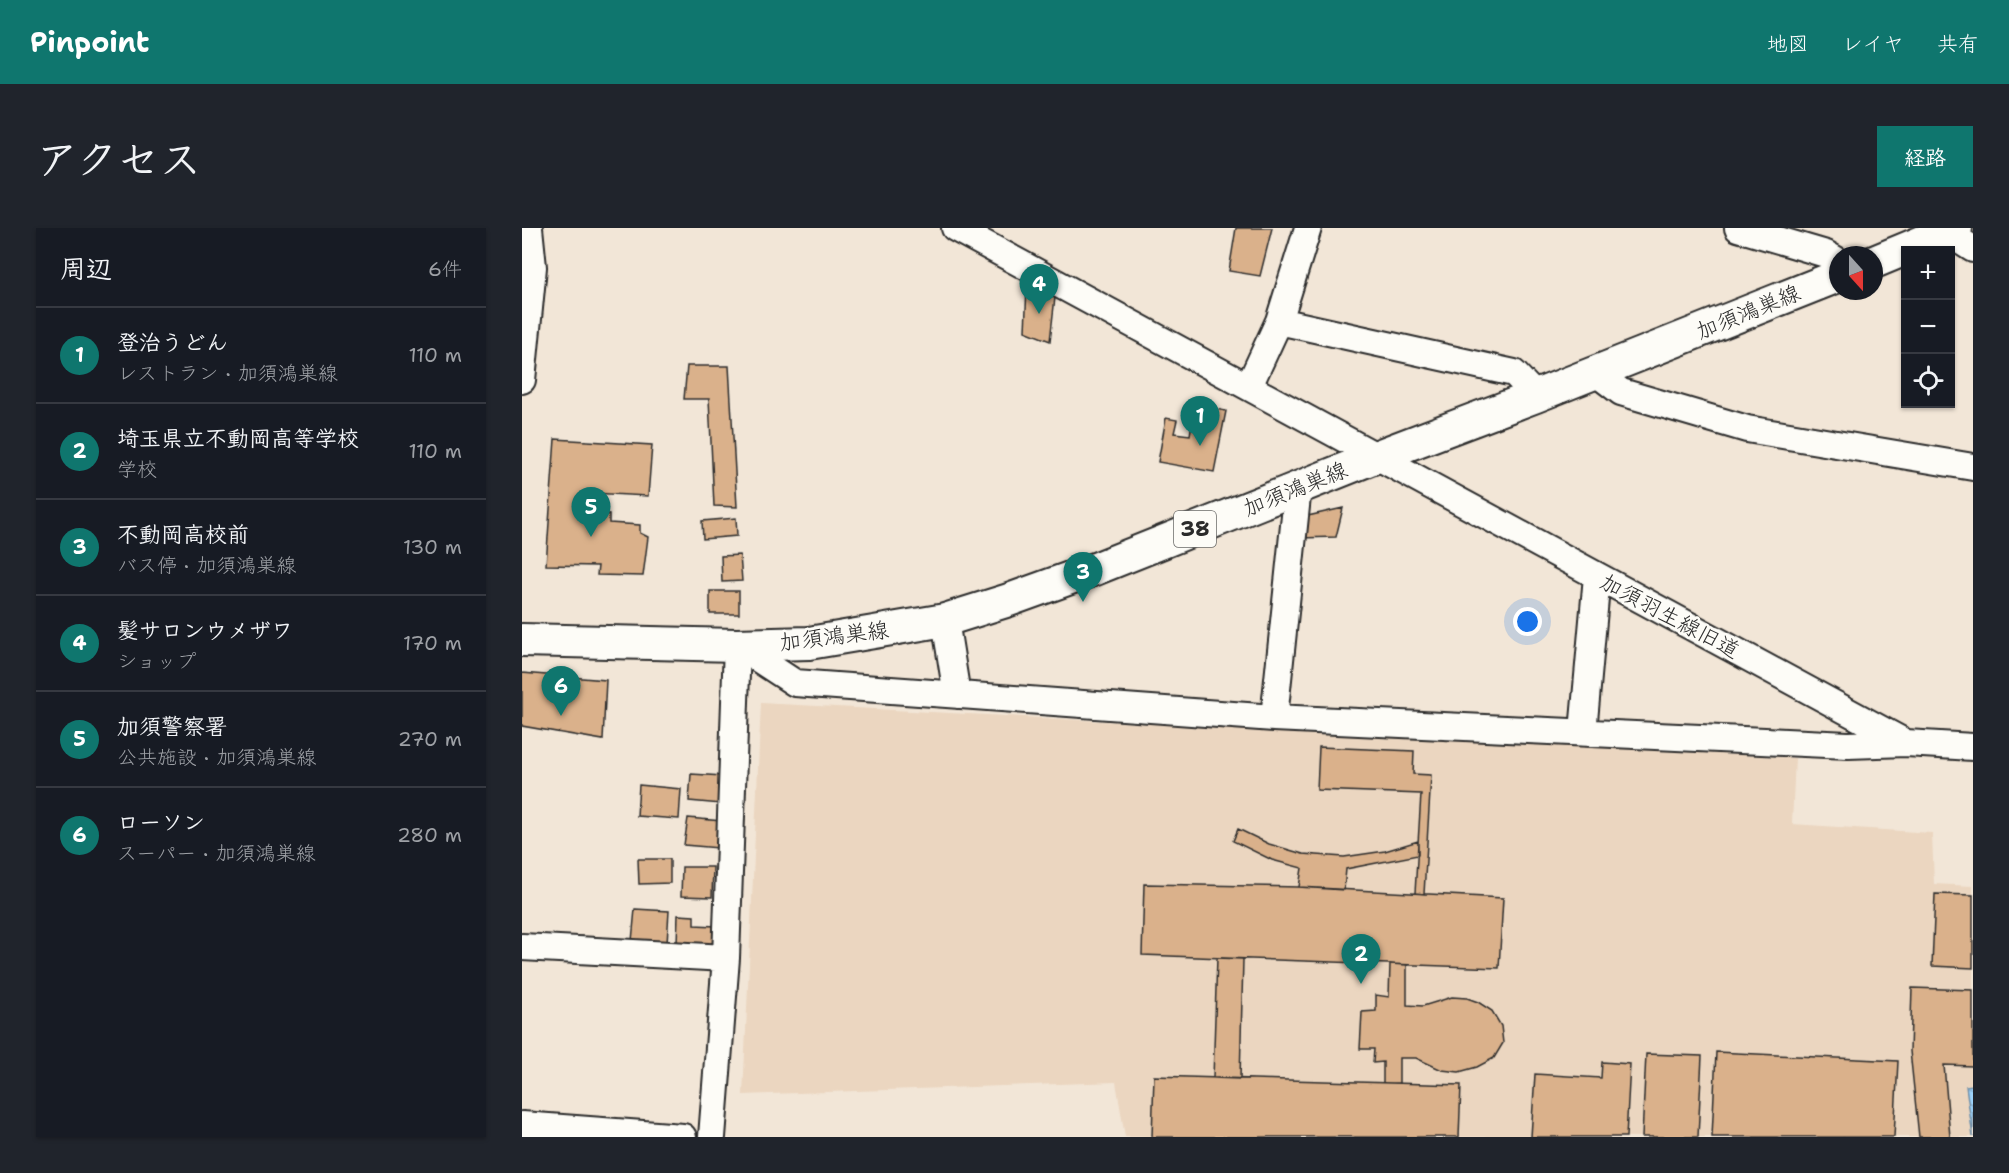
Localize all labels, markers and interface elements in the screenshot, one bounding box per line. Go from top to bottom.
text: Pinpoint [30,23,149,61]
text: 地図 [1767,30,1809,58]
text: レイヤ [1842,30,1904,58]
text: 共有 [1937,30,1979,58]
button: 経路 [1877,126,1973,187]
text: アクセス [36,131,201,187]
north arrow [1829,246,1883,300]
map controls [1901,246,1955,408]
button: + [1901,246,1955,300]
text: 周辺 [60,251,112,286]
text: 6件 [428,256,462,282]
pin: 4 [1020,264,1058,314]
street label: 加須鴻巣線 [1692,278,1804,346]
button: − [1901,300,1955,354]
text: 登治うどん [117,328,228,357]
text: 1 [75,342,84,368]
text: 110 m [408,342,462,368]
button: locate [1901,354,1955,408]
text: レストラン · 加須鴻巣線 [117,360,338,386]
pin: 1 [1180,396,1220,446]
text: 埼玉県立不動岡高等学校 [117,424,359,453]
text: 2 [73,438,87,464]
text: 110 m [408,438,462,464]
street label: 加須鴻巣線 [1239,455,1351,523]
text: 学校 [117,456,157,482]
pin: 5 [572,488,610,537]
road number: 38 [1174,511,1216,547]
text: 不動岡高校前 [117,520,249,549]
text: 3 [73,534,87,560]
text: 130 m [403,534,462,560]
text: バス停 · 加須鴻巣線 [117,552,296,578]
pin: 3 [1064,552,1102,602]
street label: 加須羽生線旧道 [1595,567,1745,665]
your location [1513,607,1542,636]
street label: 加須鴻巣線 [778,615,890,657]
text: 髪サロンウメザワ [117,616,293,645]
text: 4 [73,630,87,656]
text: 170 m [403,630,462,656]
text: ショップ [117,648,196,674]
pin: 6 [542,666,580,716]
text: 加須警察署 [117,712,227,741]
text: 5 [73,726,86,752]
text: 270 m [398,726,462,752]
text: 公共施設 · 加須鴻巣線 [117,744,316,770]
text: ローソン [117,808,205,837]
text: 6 [73,822,87,848]
text: 280 m [397,822,462,848]
text: スーパー · 加須鴻巣線 [117,840,315,866]
pin: 2 [1342,934,1380,984]

